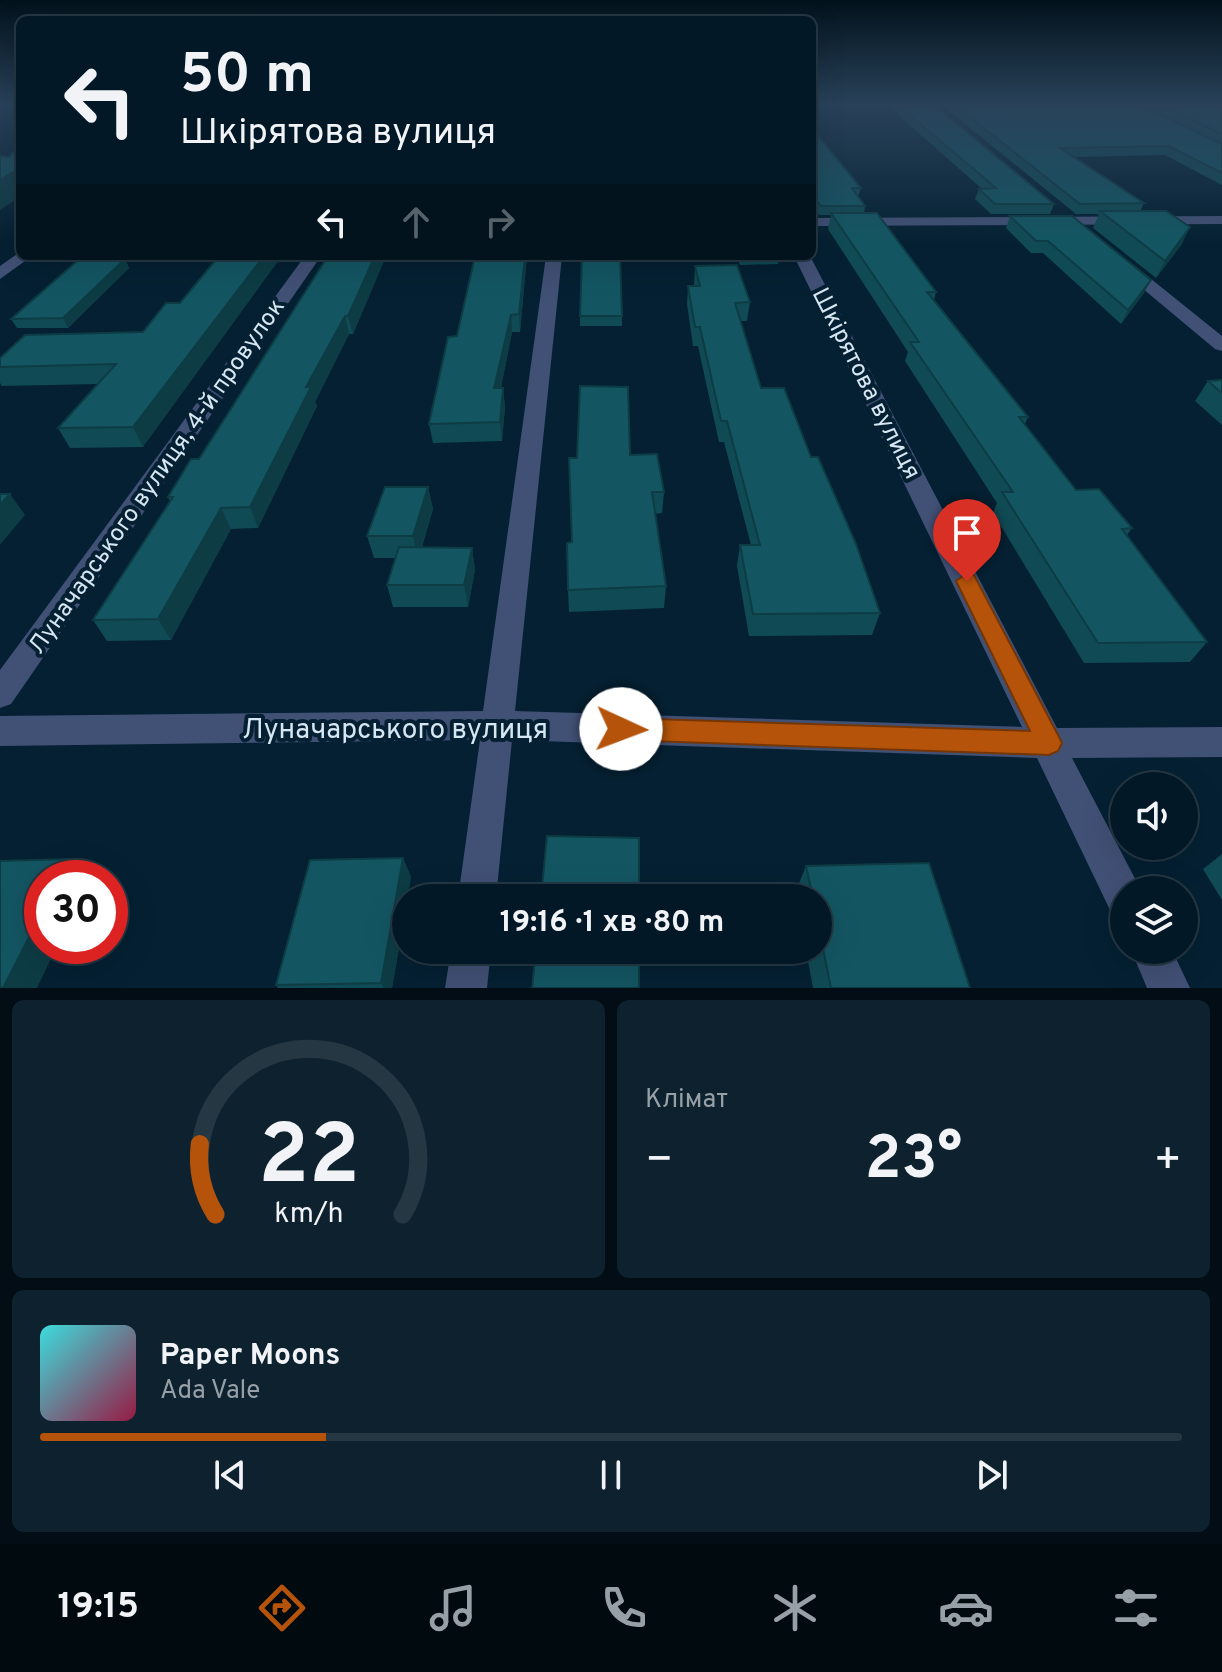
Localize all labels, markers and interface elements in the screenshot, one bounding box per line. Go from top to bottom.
text: 50 m [180,42,314,112]
icon: left [48,48,152,152]
text: Шкірятова вулиця [180,111,496,157]
icon: left [310,200,354,244]
icon: ahead [394,200,438,244]
icon: right [478,200,522,244]
street label: Шкірятова вулиця [804,283,926,485]
street label: Луначарського вулиця, 4-й провулок [23,294,292,661]
pin [933,499,1001,581]
icon: arrive [945,511,989,555]
position arrow [579,687,663,771]
street label: Луначарського вулиця [242,713,548,749]
map controls [1110,772,1198,964]
button: sound [1110,772,1198,860]
speed limit sign: 30 [24,860,128,964]
button: layers [1110,876,1198,964]
text: 19:16 · 1 хв · 80 m [500,905,724,942]
text: Клімат [645,1084,728,1117]
text: 22 [258,1108,359,1213]
text: 23° [865,1124,962,1200]
text: − [645,1134,673,1190]
text: + [1154,1134,1182,1190]
text: km/h [274,1197,343,1233]
text: Paper Moons [160,1338,340,1375]
text: Ada Vale [160,1375,260,1408]
icon: previous [208,1453,252,1497]
icon: pause [589,1453,633,1497]
icon: next [970,1453,1014,1497]
icon: directions [254,1580,310,1636]
icon: music [425,1580,481,1636]
icon: phone [596,1580,652,1636]
icon: climate [767,1580,823,1636]
icon: car [938,1580,994,1636]
icon: filters [1108,1580,1164,1636]
text: 19:15 [57,1585,139,1631]

